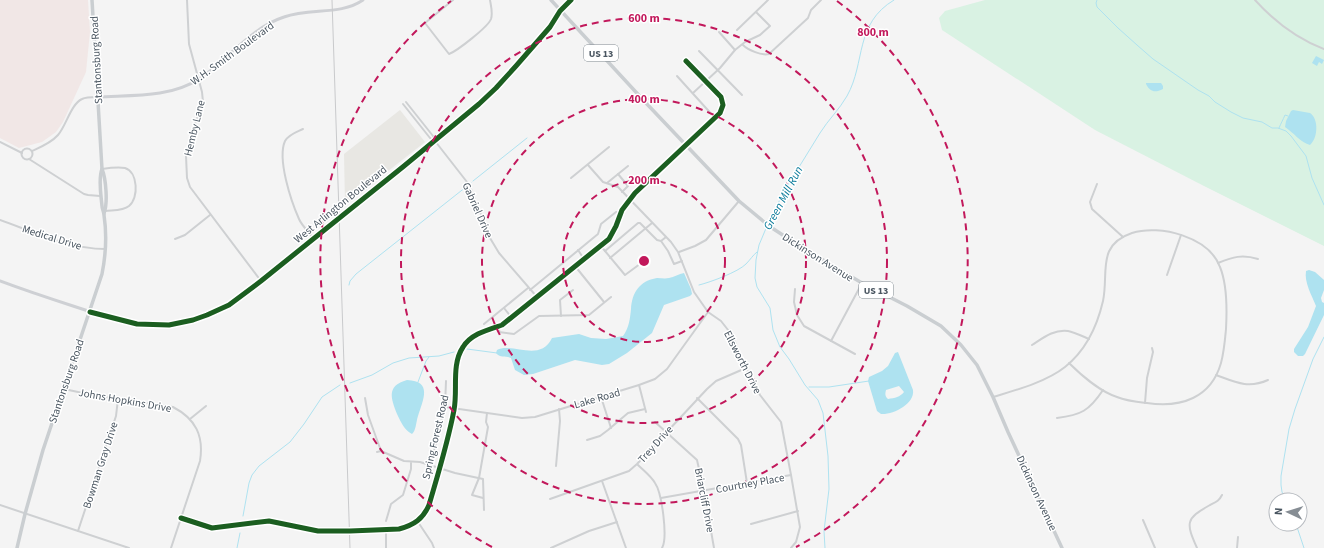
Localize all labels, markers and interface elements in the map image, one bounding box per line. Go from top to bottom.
text: 600 m [628,10,660,27]
street label: Stantonsburg Road [87,16,106,104]
street label: W.H. Smith Boulevard [188,18,277,89]
text: 800 m [857,24,889,41]
road number: US 13 [584,45,618,61]
text: 400 m [628,91,660,108]
street label: Hemby Lane [180,98,209,158]
street label: West Arlington Boulevard [291,162,390,247]
water label: Green Mill Run [759,163,807,233]
text: 200 m [628,172,660,189]
street label: Gabriel Drive [459,180,497,241]
street label: Medical Drive [20,221,84,254]
street label: Dickinson Avenue [779,230,857,286]
centre of rings [637,254,651,268]
road number: US 13 [859,282,893,298]
street label: Ellsworth Drive [720,328,765,397]
street label: Stantonsburg Road [45,337,88,425]
street label: Johns Hopkins Drive [77,385,173,416]
street label: Lake Road [572,385,622,412]
street label: Spring Forest Road [418,393,453,481]
street label: Bowman Gray Drive [79,419,122,510]
street label: Trey Drive [634,422,677,466]
street label: Dickinson Avenue [1013,453,1061,534]
street label: Briarcliff Drive [691,467,718,534]
street label: Courtney Place [715,470,786,497]
north arrow [1268,492,1308,532]
text: N [1271,507,1286,516]

